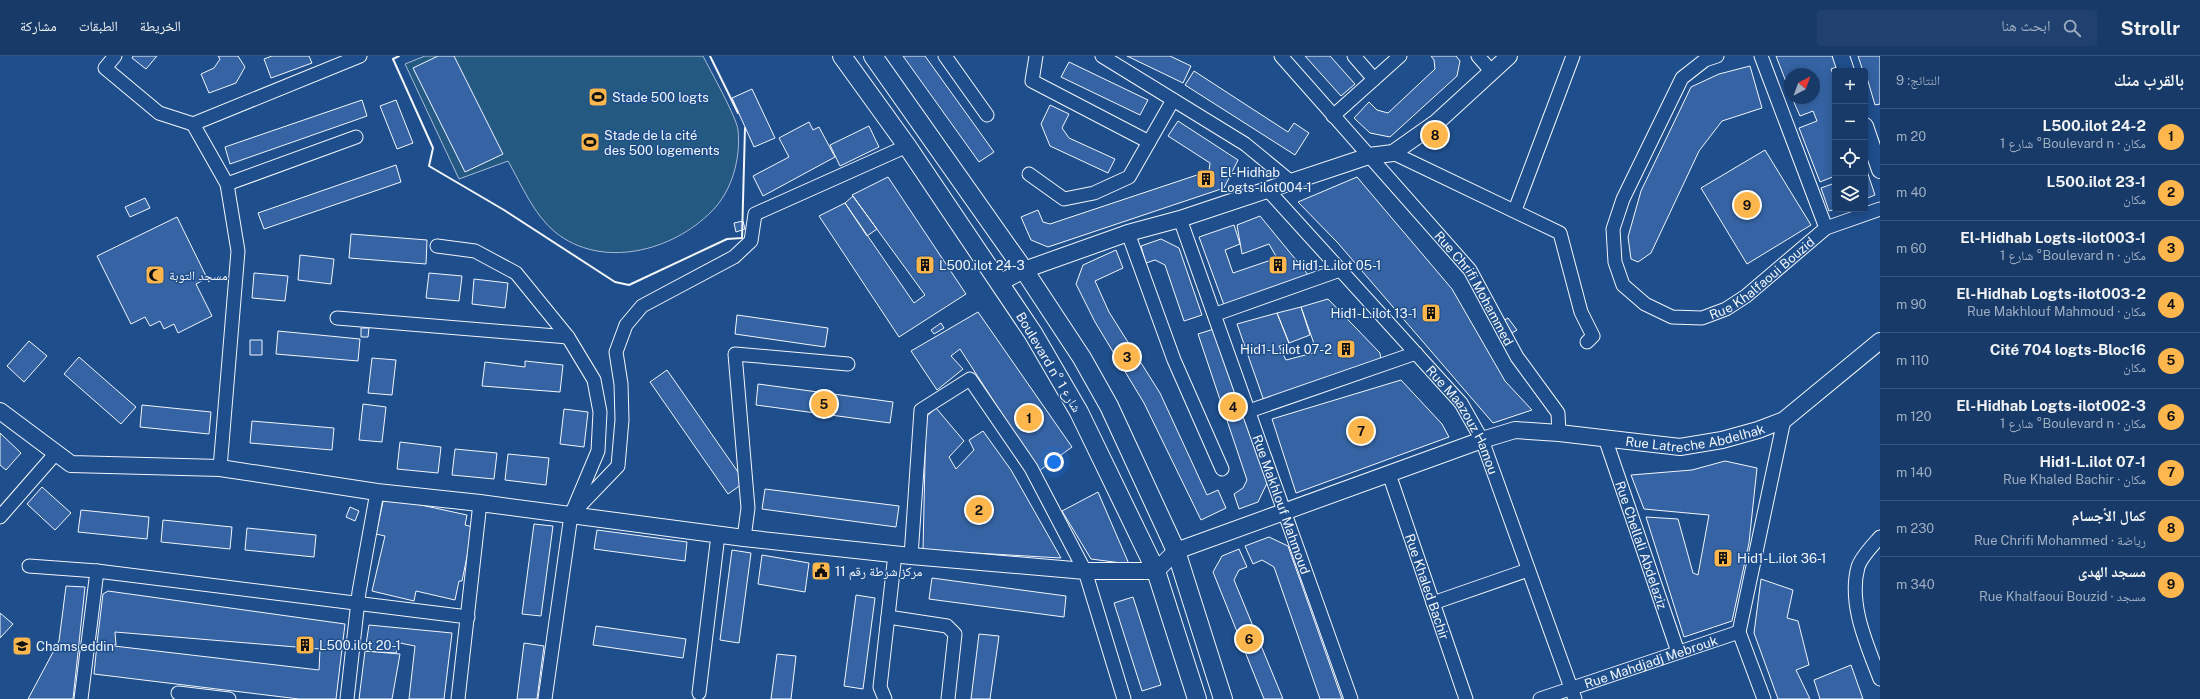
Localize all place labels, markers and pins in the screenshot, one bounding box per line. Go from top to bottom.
sports icon: Stade 500 logts [587,86,609,108]
place label: Stade 500 logts [612,90,709,105]
pin: 8 [1422,120,1448,150]
place label: Stade de la cité des 500 logements [604,128,720,158]
sports icon: Stade de la cité des 500 logements [579,131,601,153]
place label: El-Hidhab Logts-ilot004-1 [1220,165,1312,195]
building icon: El-Hidhab Logts-ilot004-1 [1195,168,1217,190]
pin: 9 [1734,190,1760,220]
building icon: L500.ilot 24-3 [914,254,936,276]
building icon: Hid1-L.ilot 05-1 [1267,254,1289,276]
place label: L500.ilot 24-3 [939,258,1025,273]
place label: Hid1-L.ilot 05-1 [1292,258,1381,273]
mosque icon: مسجد التوبة [144,264,166,286]
place label: مسجد التوبة [169,268,228,284]
building icon: Hid1-L.ilot 13-1 [1420,302,1442,324]
place label: Hid1-L.ilot 13-1 [1331,306,1417,321]
building icon: Hid1-L.ilot 07-2 [1335,338,1357,360]
pin: 3 [1114,342,1140,372]
place label: Hid1-L.ilot 07-2 [1240,342,1332,357]
pin: 5 [811,389,837,419]
pin: 4 [1220,392,1246,422]
pin: 1 [1016,403,1042,433]
pin: 7 [1348,416,1374,446]
pin: 2 [966,495,992,525]
building icon: Hid1-L.ilot 36-1 [1712,547,1734,569]
place label: Hid1-L.ilot 36-1 [1737,551,1826,566]
public building icon: مركز شرطة رقم 11 [810,560,832,582]
place label: مركز شرطة رقم 11 [835,564,923,580]
pin: 6 [1236,624,1262,654]
building icon: L500.ilot 20-1 [294,634,316,656]
school or university icon: Chams eddin [11,635,33,657]
place label: L500.ilot 20-1 [319,638,401,653]
place label: Chams eddin [36,639,114,654]

